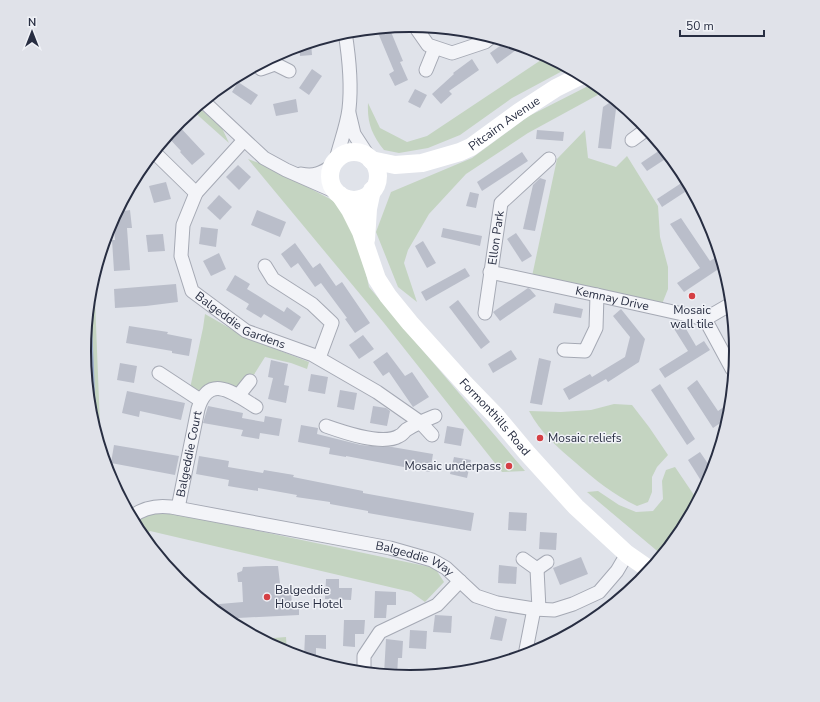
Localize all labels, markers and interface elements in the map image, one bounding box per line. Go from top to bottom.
north arrow [12,12,52,52]
scale bar [680,12,764,38]
text: N [28,15,36,30]
text: 50 m [686,18,714,34]
street label: Pitcairn Avenue [465,92,543,154]
street label: Ellon Park [484,209,508,266]
street label: Kemnay Drive [574,283,650,314]
street label: Balgeddie Gardens [192,288,288,353]
marker: Mosaic wall tile [687,291,697,301]
place label: Mosaic wall tile [670,302,714,332]
street label: Formonthills Road [456,375,534,459]
street label: Balgeddie Court [172,409,206,499]
place label: Mosaic reliefs [548,430,622,446]
marker: Mosaic reliefs [535,433,545,443]
place label: Mosaic underpass [404,458,501,474]
marker: Mosaic underpass [504,461,514,471]
street label: Balgeddie Way [374,537,458,580]
place label: Balgeddie House Hotel [275,582,343,612]
marker: Balgeddie House Hotel [262,592,272,602]

